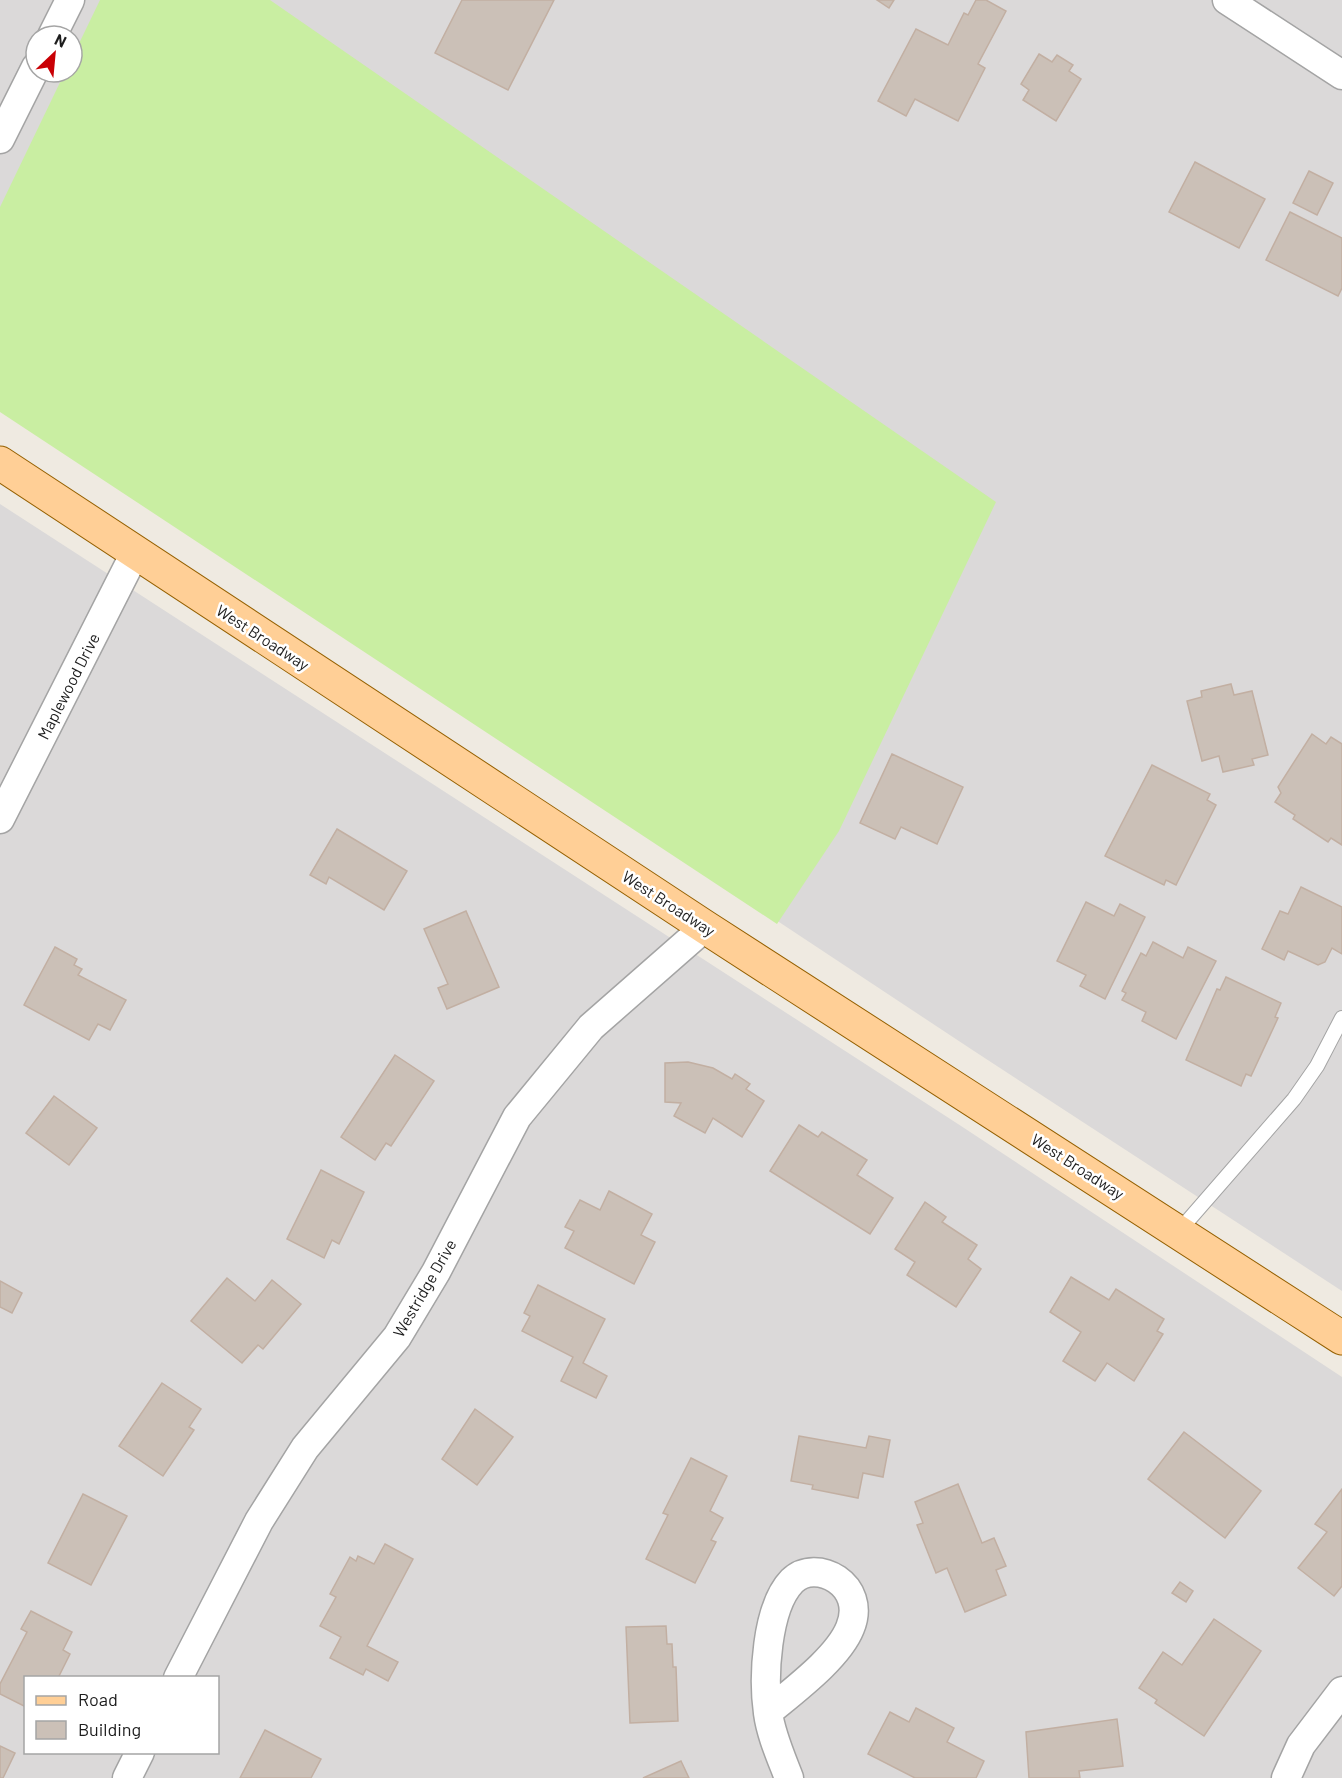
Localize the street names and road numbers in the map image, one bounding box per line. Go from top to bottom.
street label: West Broadway [213,600,313,674]
street label: Maplewood Drive [33,630,103,742]
street label: West Broadway [619,866,719,940]
street label: West Broadway [1028,1129,1128,1203]
street label: Westridge Drive [388,1236,460,1340]

